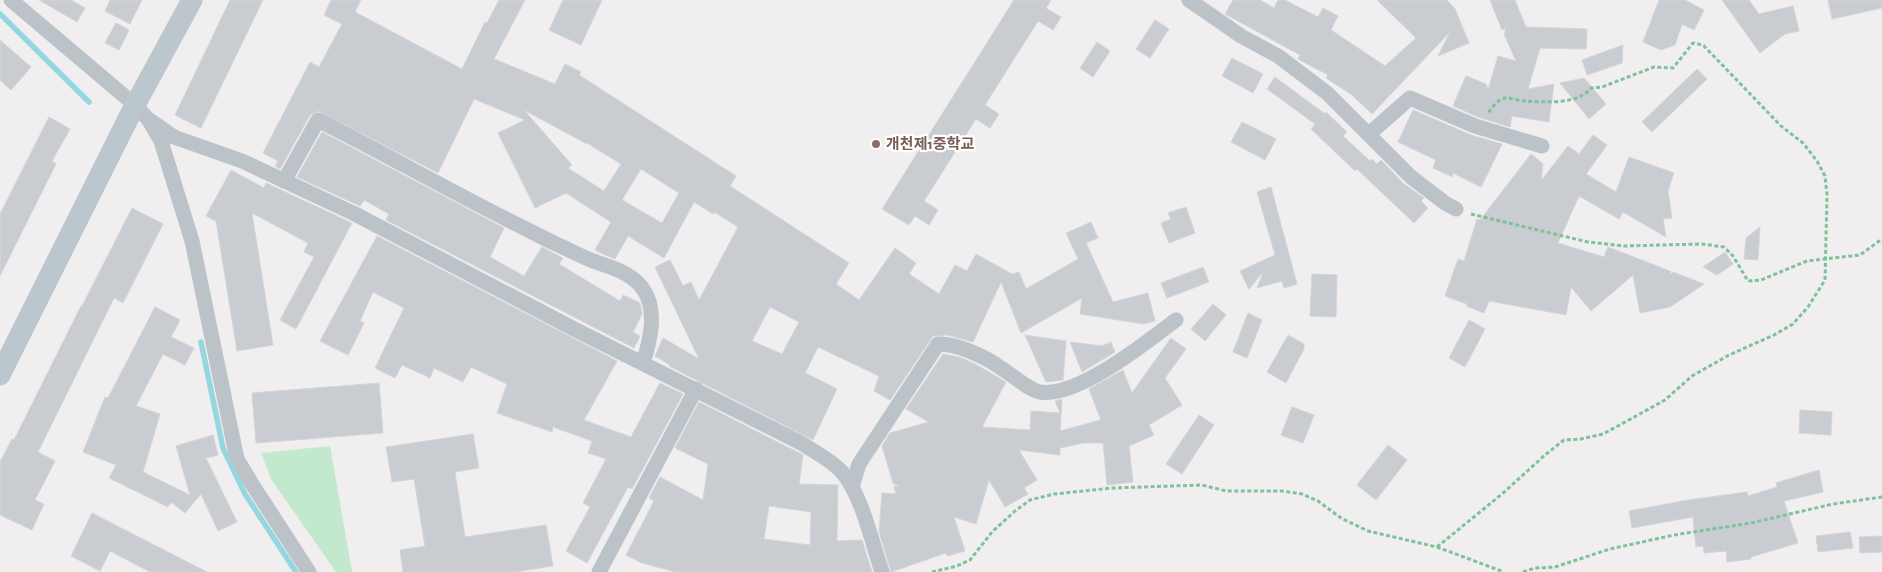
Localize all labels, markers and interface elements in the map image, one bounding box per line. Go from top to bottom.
place label: 개천제1중학교 [886,135,974,152]
marker: 개천제1중학교 [870,138,882,150]

